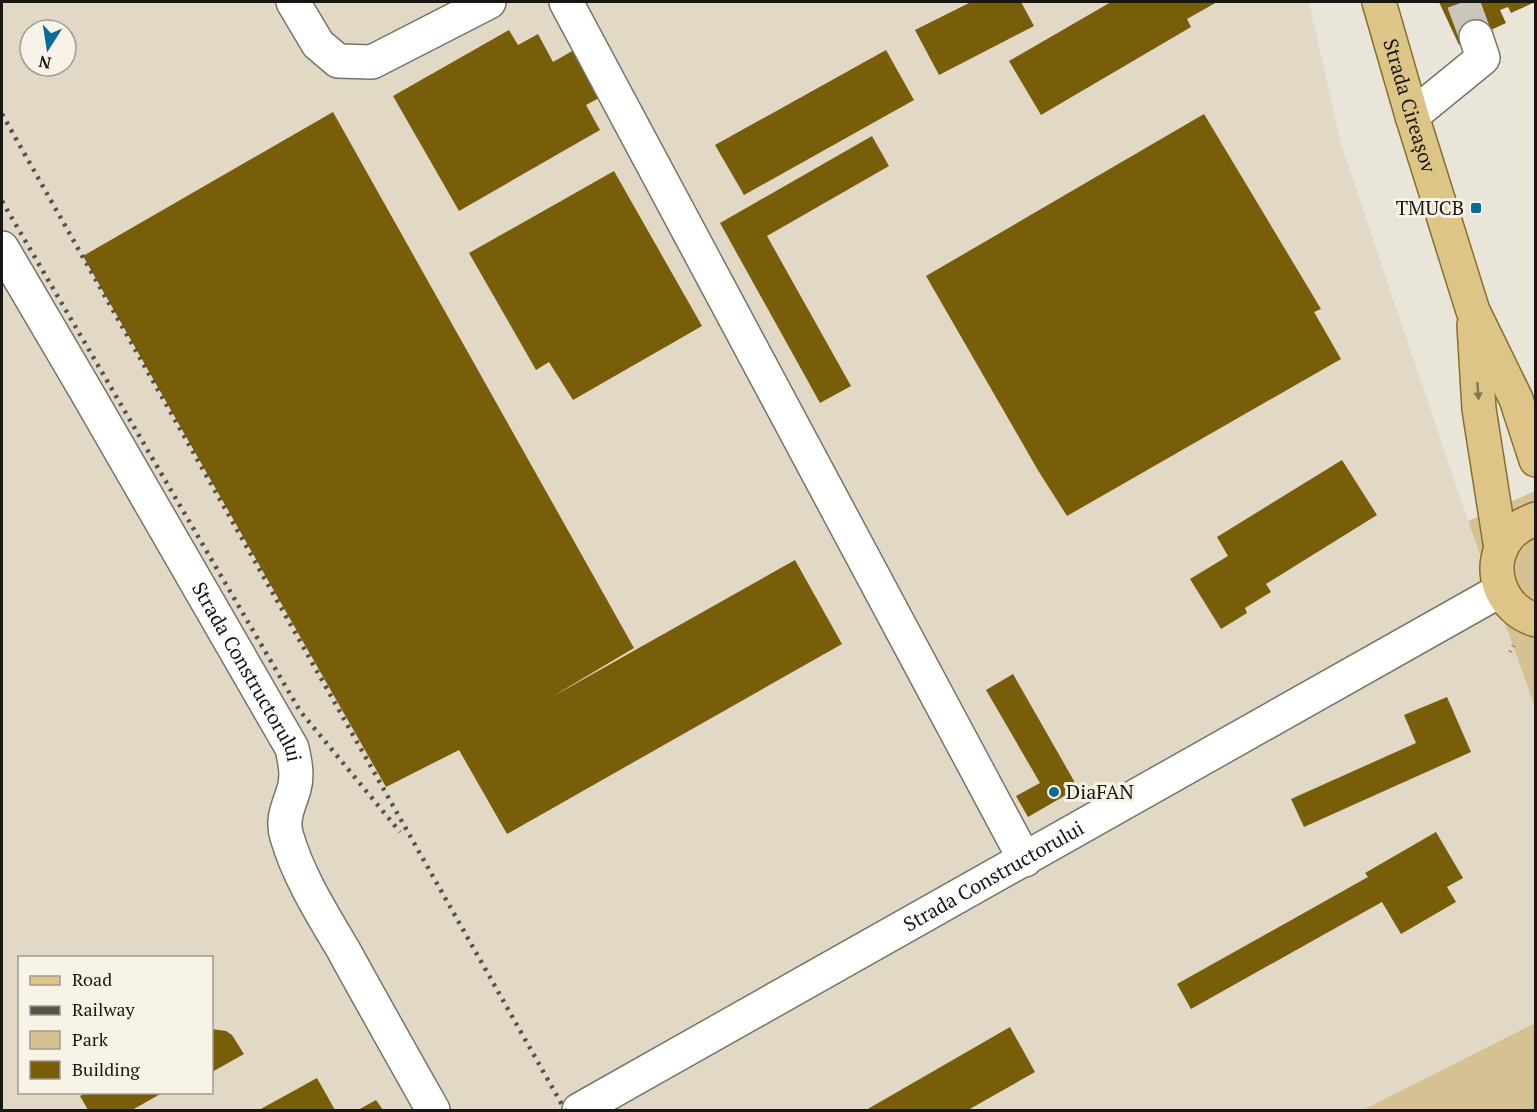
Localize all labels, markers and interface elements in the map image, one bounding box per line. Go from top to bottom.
north arrow [18,18,78,78]
street label: Strada Cireașov [1377,35,1443,177]
text: N [37,51,53,75]
place label: TMUCB [1396,194,1464,221]
marker: TMUCB [1469,201,1483,215]
one-way arrow [1473,381,1483,400]
street label: Strada Constructorului [186,577,308,764]
place label: DiaFAN [1066,778,1134,805]
marker: DiaFAN [1047,785,1061,799]
street label: Strada Constructorului [898,814,1088,937]
legend [18,956,213,1094]
text: Road [72,967,112,991]
text: Railway [72,997,136,1021]
text: Park [72,1027,109,1051]
text: Building [72,1057,140,1081]

